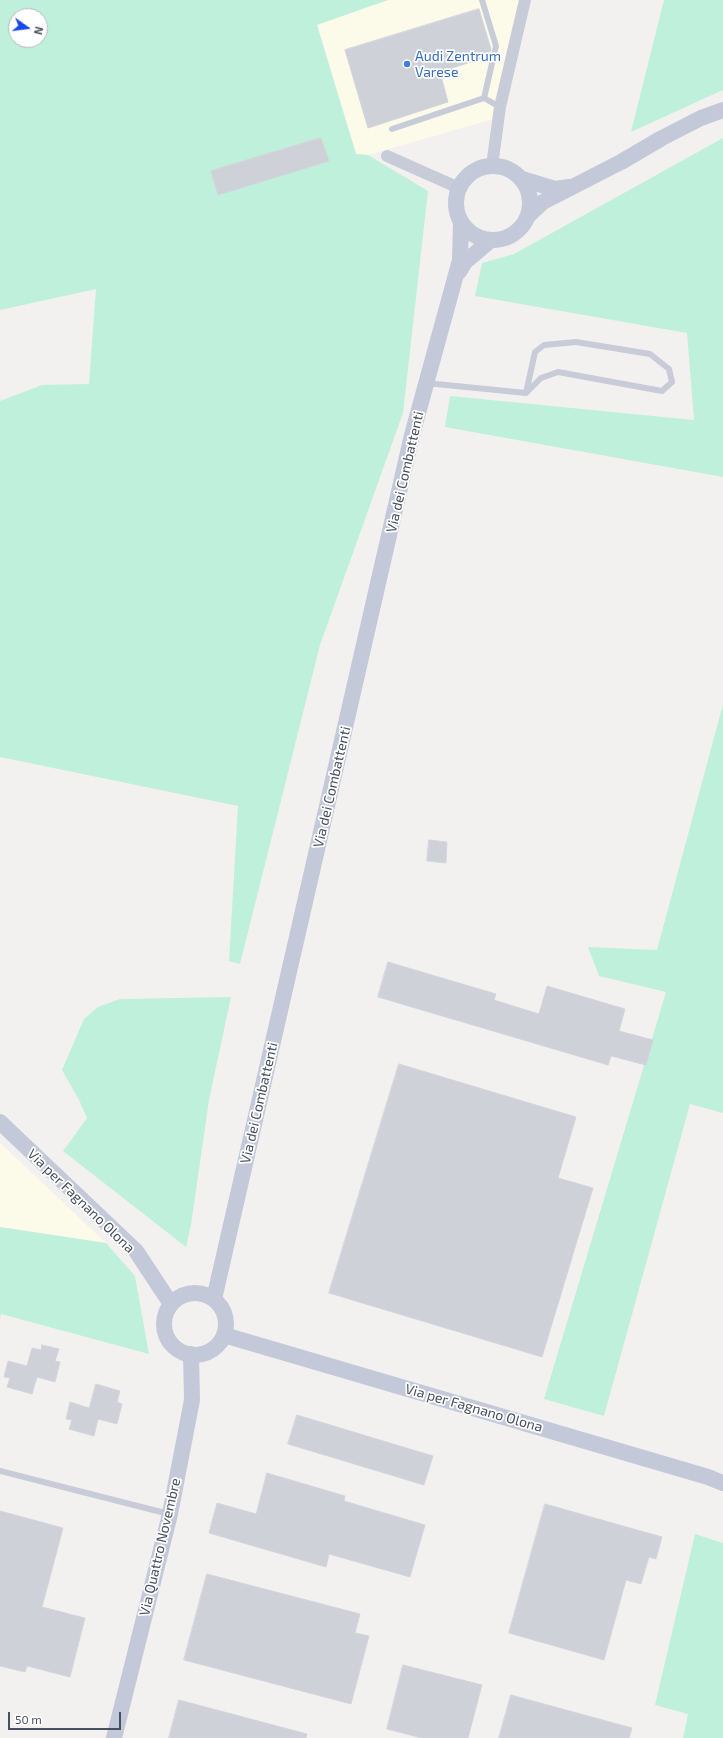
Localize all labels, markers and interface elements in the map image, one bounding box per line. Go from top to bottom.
north arrow [8,8,48,48]
text: N [32,25,46,36]
place label: Audi Zentrum Varese [415,48,501,80]
marker: Audi Zentrum Varese [402,59,412,69]
street label: Via dei Combattenti [383,410,427,534]
street label: Via dei Combattenti [310,725,354,849]
street label: Via dei Combattenti [237,1041,281,1165]
street label: Via per Fagnano Olona [24,1146,138,1256]
street label: Via per Fagnano Olona [403,1380,545,1436]
street label: Via Quattro Novembre [136,1477,184,1617]
scale bar [10,1704,123,1730]
text: 50 m [15,1712,42,1726]

